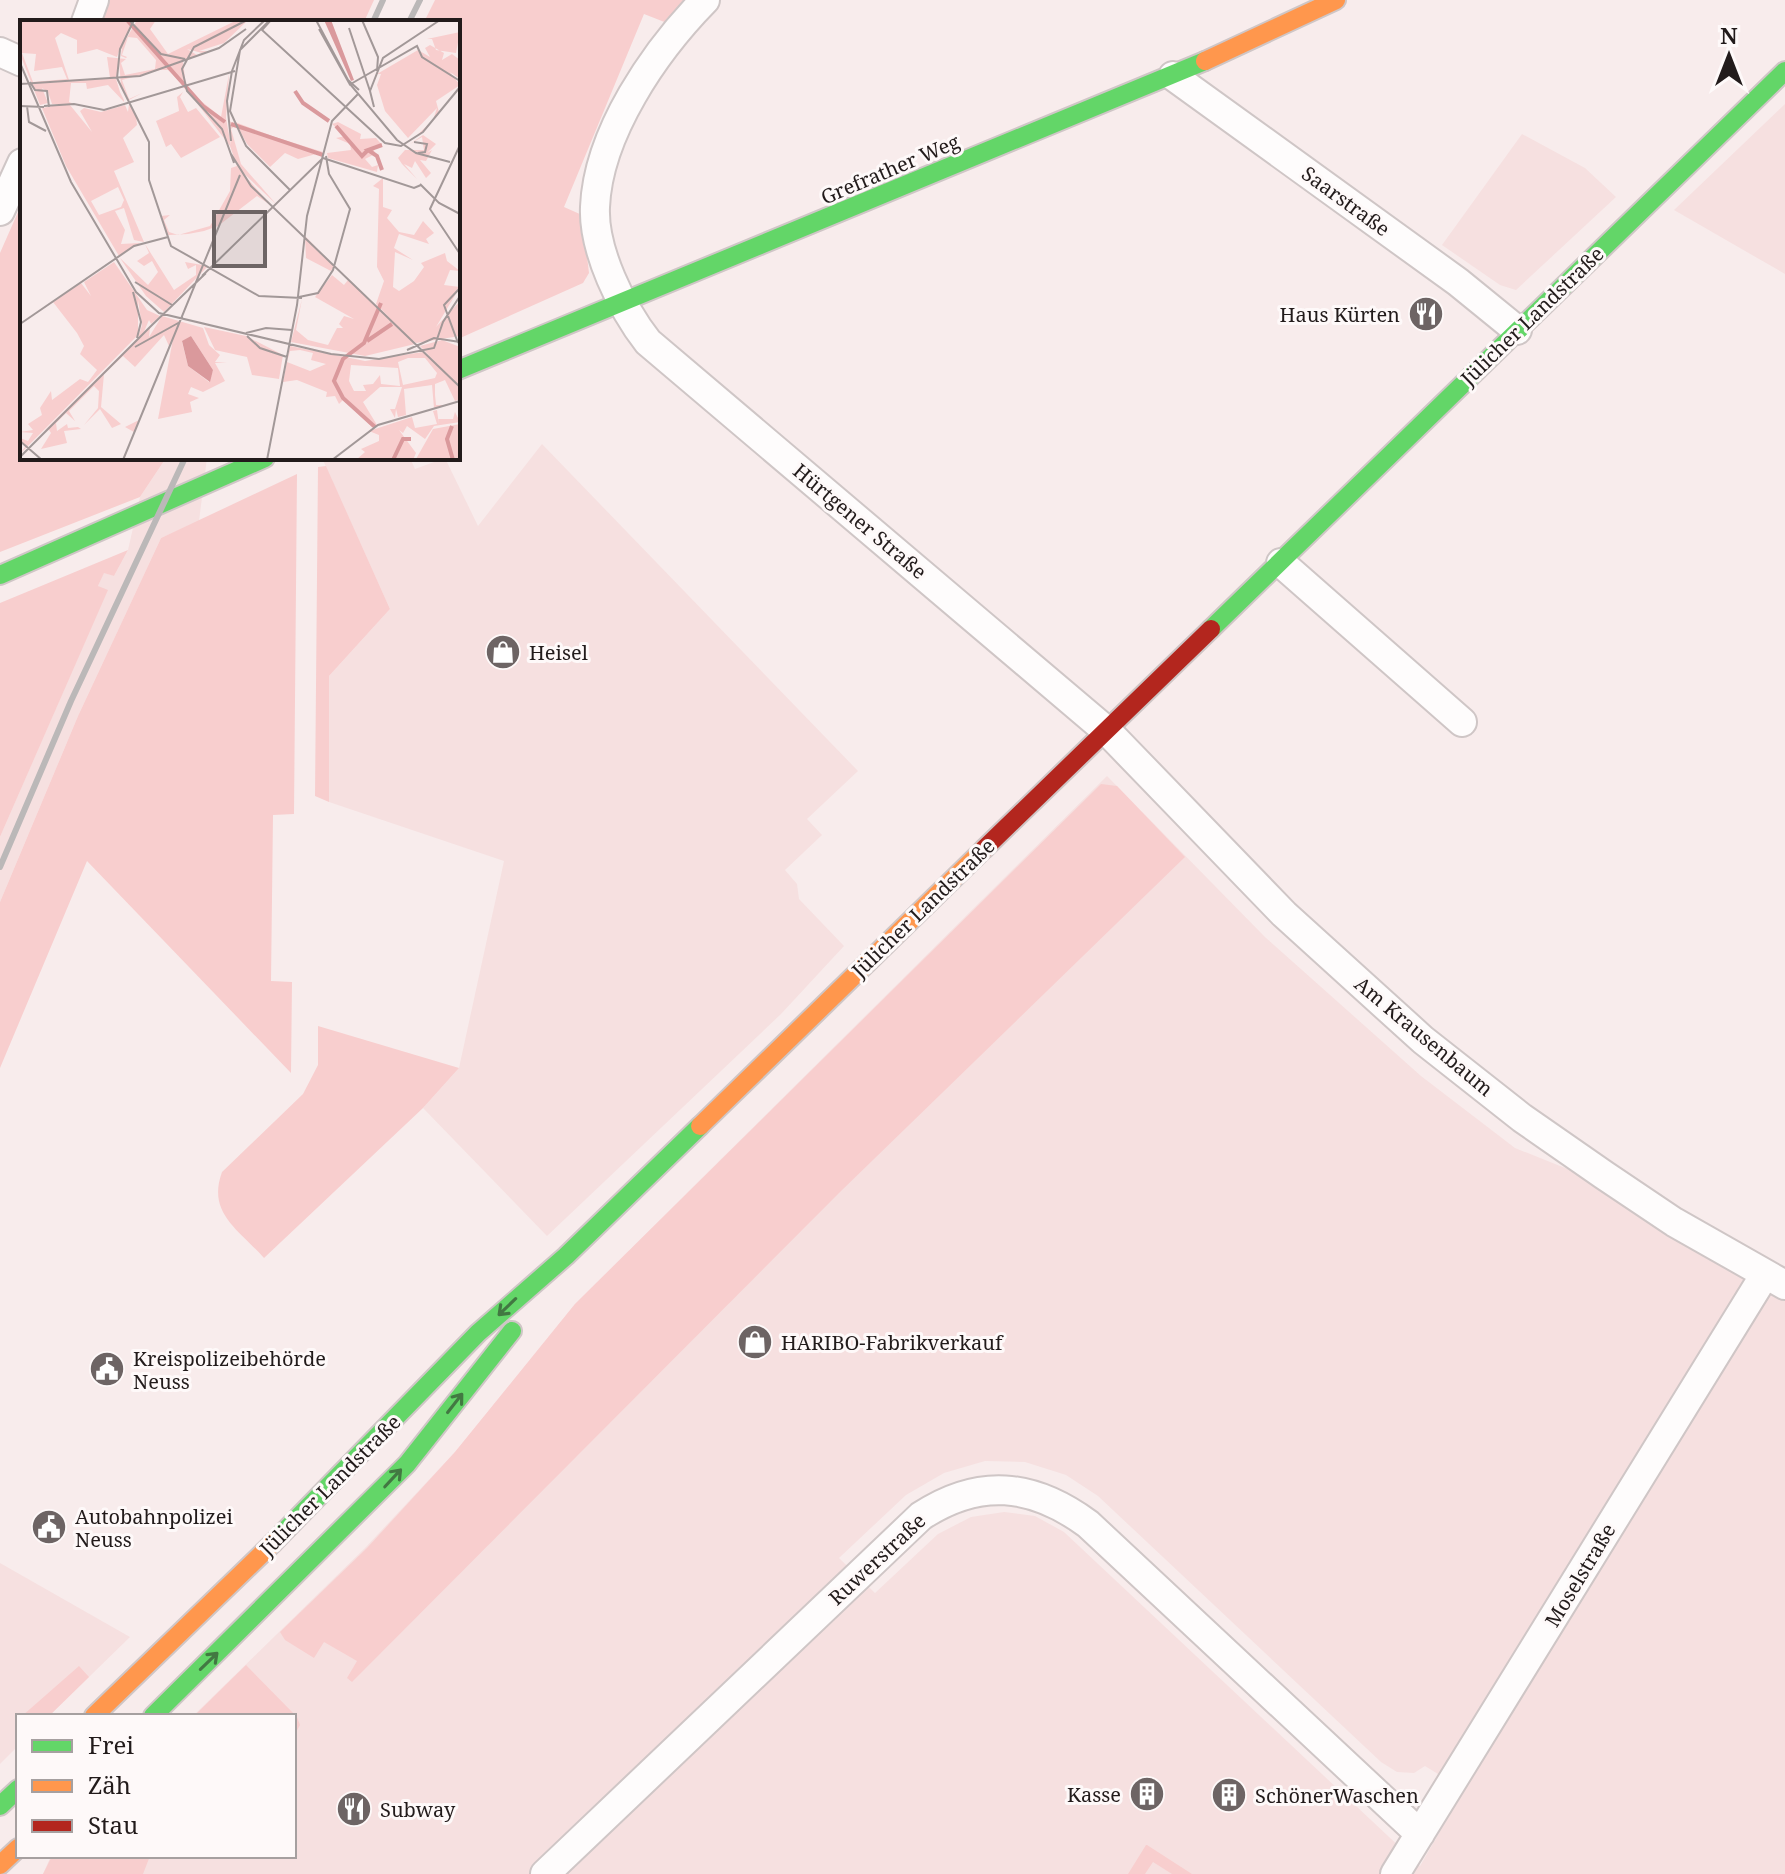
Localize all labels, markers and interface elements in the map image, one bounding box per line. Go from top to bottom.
north arrow [1689,16,1769,96]
inset map [20,20,460,460]
text: N [1720,20,1738,50]
street label: Grefrather Weg [816,128,964,210]
street label: Saarstraße [1296,160,1396,242]
street label: Jülicher Landstraße [1454,241,1609,392]
restaurant icon: Haus Kürten [1407,295,1445,333]
place label: Haus Kürten [1280,301,1400,328]
street label: Hürtgener Straße [788,457,932,585]
shop icon: Heisel [484,633,522,671]
place label: Heisel [529,639,588,666]
street label: Jülicher Landstraße [845,833,1000,984]
street label: Am Krausenbaum [1349,970,1499,1102]
one-way arrow [498,1297,517,1316]
shop icon: HARIBO-Fabrikverkauf [736,1323,774,1361]
place label: HARIBO-Fabrikverkauf [781,1329,1004,1356]
place label: Kreispolizeibehörde Neuss [133,1345,326,1395]
public building icon: Kreispolizeibehörde Neuss [88,1350,126,1388]
one-way arrow [447,1393,464,1414]
street label: Jülicher Landstraße [253,1409,406,1562]
one-way arrow [384,1468,403,1488]
place label: Autobahnpolizei Neuss [75,1503,233,1553]
street label: Ruwerstraße [823,1507,931,1611]
public building icon: Autobahnpolizei Neuss [30,1508,68,1546]
street label: Moselstraße [1539,1518,1621,1632]
one-way arrow [199,1652,219,1671]
legend [16,1714,296,1858]
text: Frei [88,1728,134,1761]
text: Zäh [88,1768,131,1801]
building icon: Kasse [1128,1775,1166,1813]
building icon: SchönerWaschen [1210,1776,1248,1814]
place label: Kasse [1067,1781,1121,1808]
place label: SchönerWaschen [1255,1782,1419,1809]
restaurant icon: Subway [335,1790,373,1828]
place label: Subway [380,1796,456,1823]
text: Stau [88,1808,138,1841]

